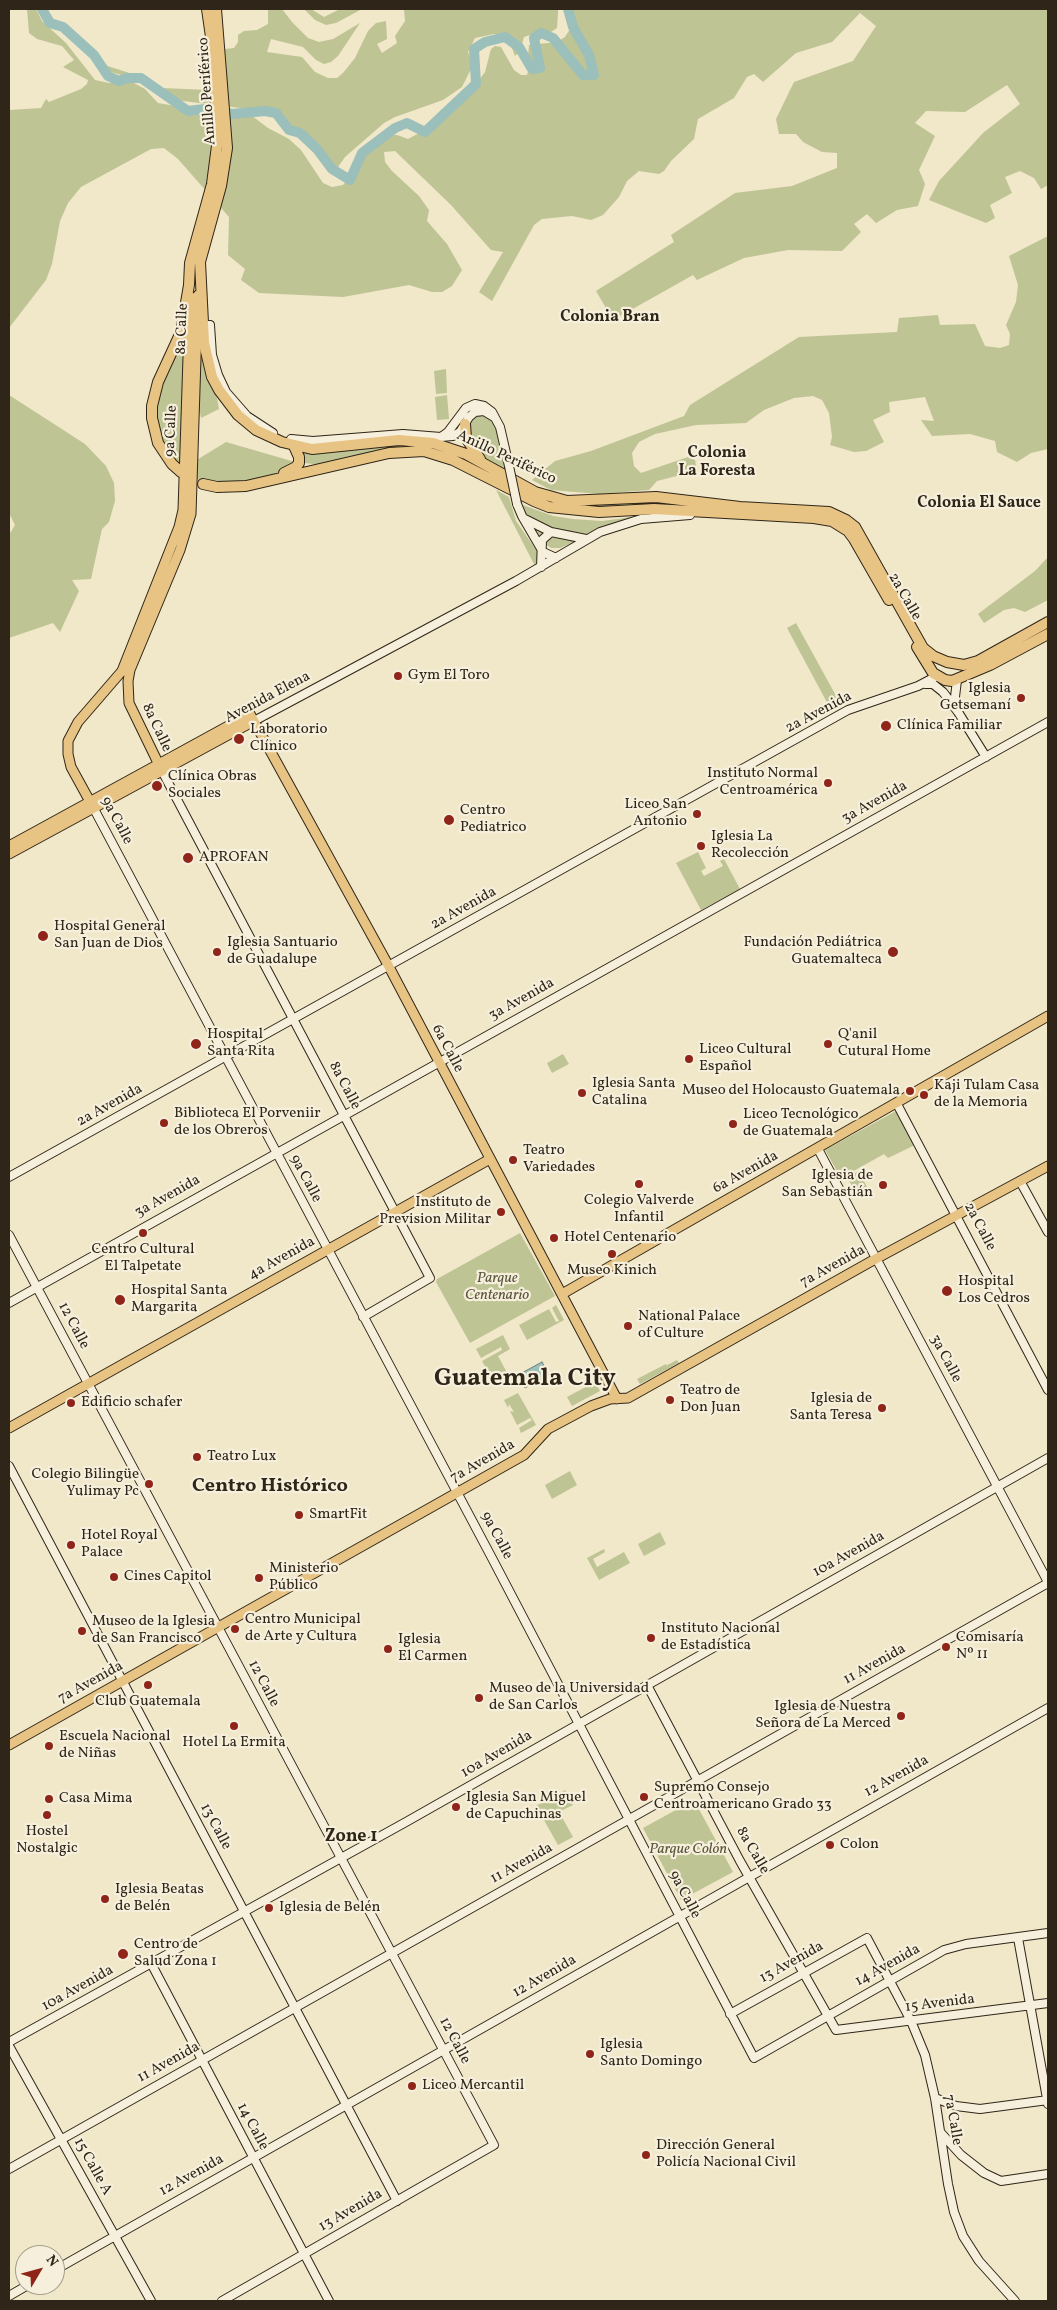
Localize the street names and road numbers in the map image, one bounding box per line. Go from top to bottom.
street label: Anillo Periférico [195,36,221,146]
street label: 8a Calle [173,303,193,355]
street label: 9a Calle [162,405,182,457]
street label: Anillo Periférico [453,427,559,489]
street label: 2a Calle [883,570,925,624]
street label: Avenida Elena [222,668,314,728]
street label: 2a Avenida [783,688,855,738]
street label: 8a Calle [137,701,175,755]
street label: 3a Avenida [839,778,911,828]
street label: 9a Calle [96,794,136,848]
street label: 2a Avenida [428,884,500,934]
street label: 3a Avenida [486,975,558,1025]
street label: 6a Calle [427,1022,467,1076]
street label: 8a Calle [324,1059,364,1113]
street label: 2a Avenida [74,1081,146,1131]
street label: 6a Avenida [710,1148,782,1198]
street label: 9a Calle [285,1152,325,1206]
street label: 3a Avenida [132,1172,204,1222]
street label: 2a Calle [959,1200,999,1254]
street label: 4a Avenida [246,1233,318,1285]
street label: 7a Avenida [797,1242,869,1292]
street label: 12 Calle [53,1300,93,1352]
street label: 3a Calle [925,1332,965,1386]
street label: 7a Avenida [447,1436,519,1488]
street label: 9a Calle [476,1509,516,1563]
street label: 10a Avenida [810,1528,888,1582]
street label: 11 Avenida [841,1641,909,1689]
street label: 7a Avenida [55,1658,127,1708]
street label: 12 Calle [243,1658,283,1710]
street label: 10a Avenida [458,1727,536,1783]
street label: 12 Avenida [862,1752,932,1802]
street label: 13 Calle [195,1801,235,1853]
street label: 8a Calle [731,1824,773,1878]
street label: 11 Avenida [488,1840,556,1888]
street label: 9a Calle [664,1868,704,1922]
street label: 13 Avenida [757,1938,827,1988]
street label: 14 Avenida [852,1941,924,1991]
street label: 12 Avenida [510,1952,580,2002]
street label: 10a Avenida [39,1962,117,2016]
street label: 15 Avenida [904,1991,976,2017]
street label: 12 Calle [434,2015,474,2067]
street label: 11 Avenida [135,2039,203,2087]
street label: 7a Calle [939,2093,965,2147]
street label: 14 Calle [232,2100,272,2154]
street label: 15 Calle A [69,2135,115,2199]
street label: 12 Avenida [157,2151,227,2201]
street label: 13 Avenida [316,2186,386,2236]

